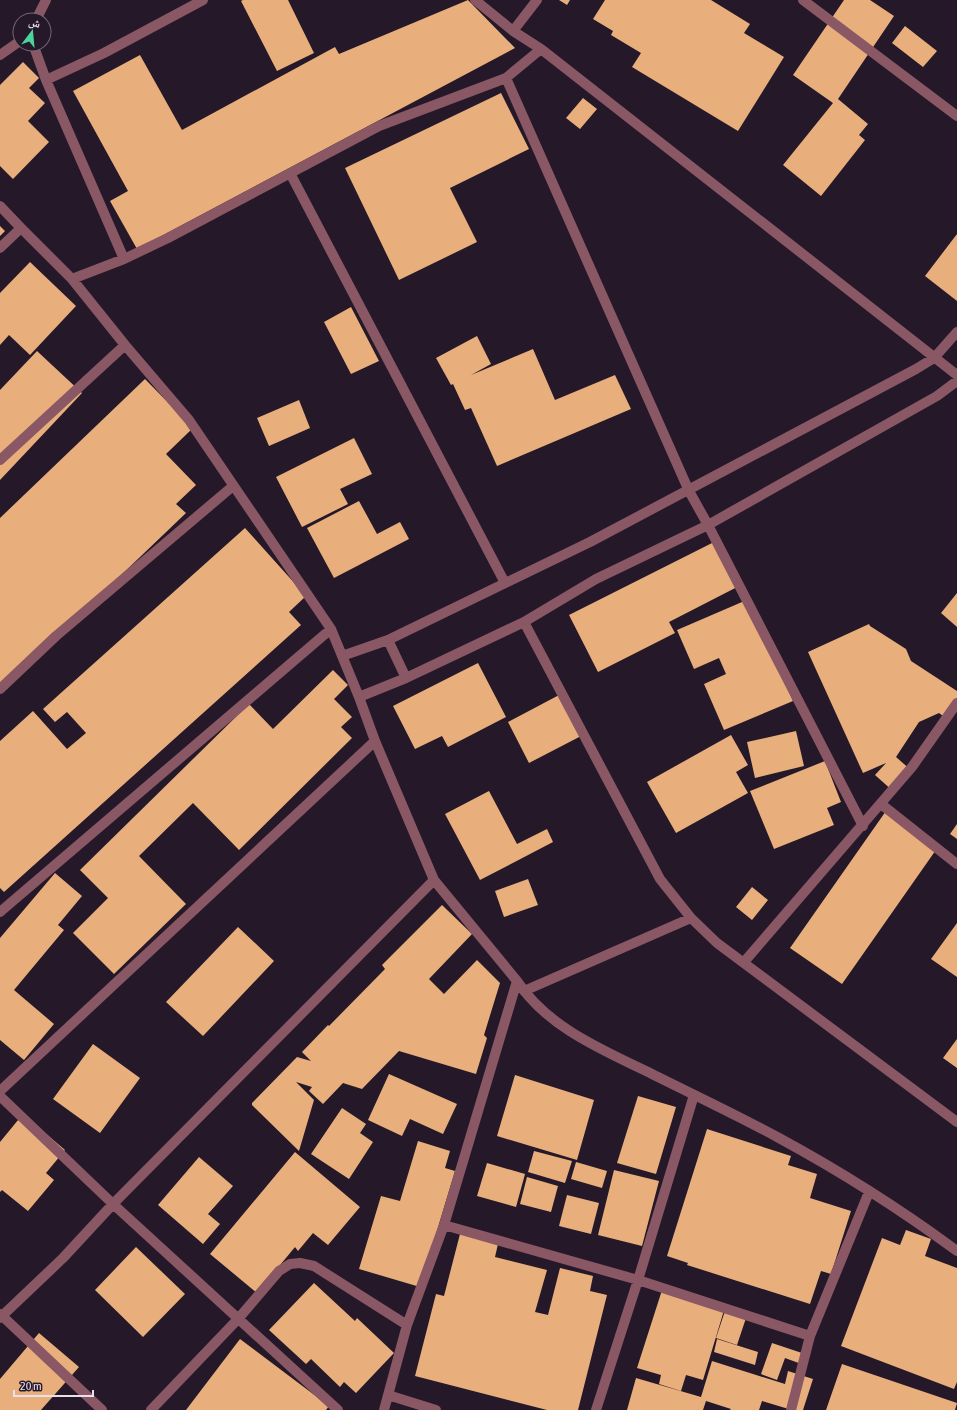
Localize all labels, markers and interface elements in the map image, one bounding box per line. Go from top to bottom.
north arrow [12,12,52,52]
text: ش [27,15,42,32]
scale bar [14,1372,93,1398]
text: 20 m [20,1379,42,1393]

